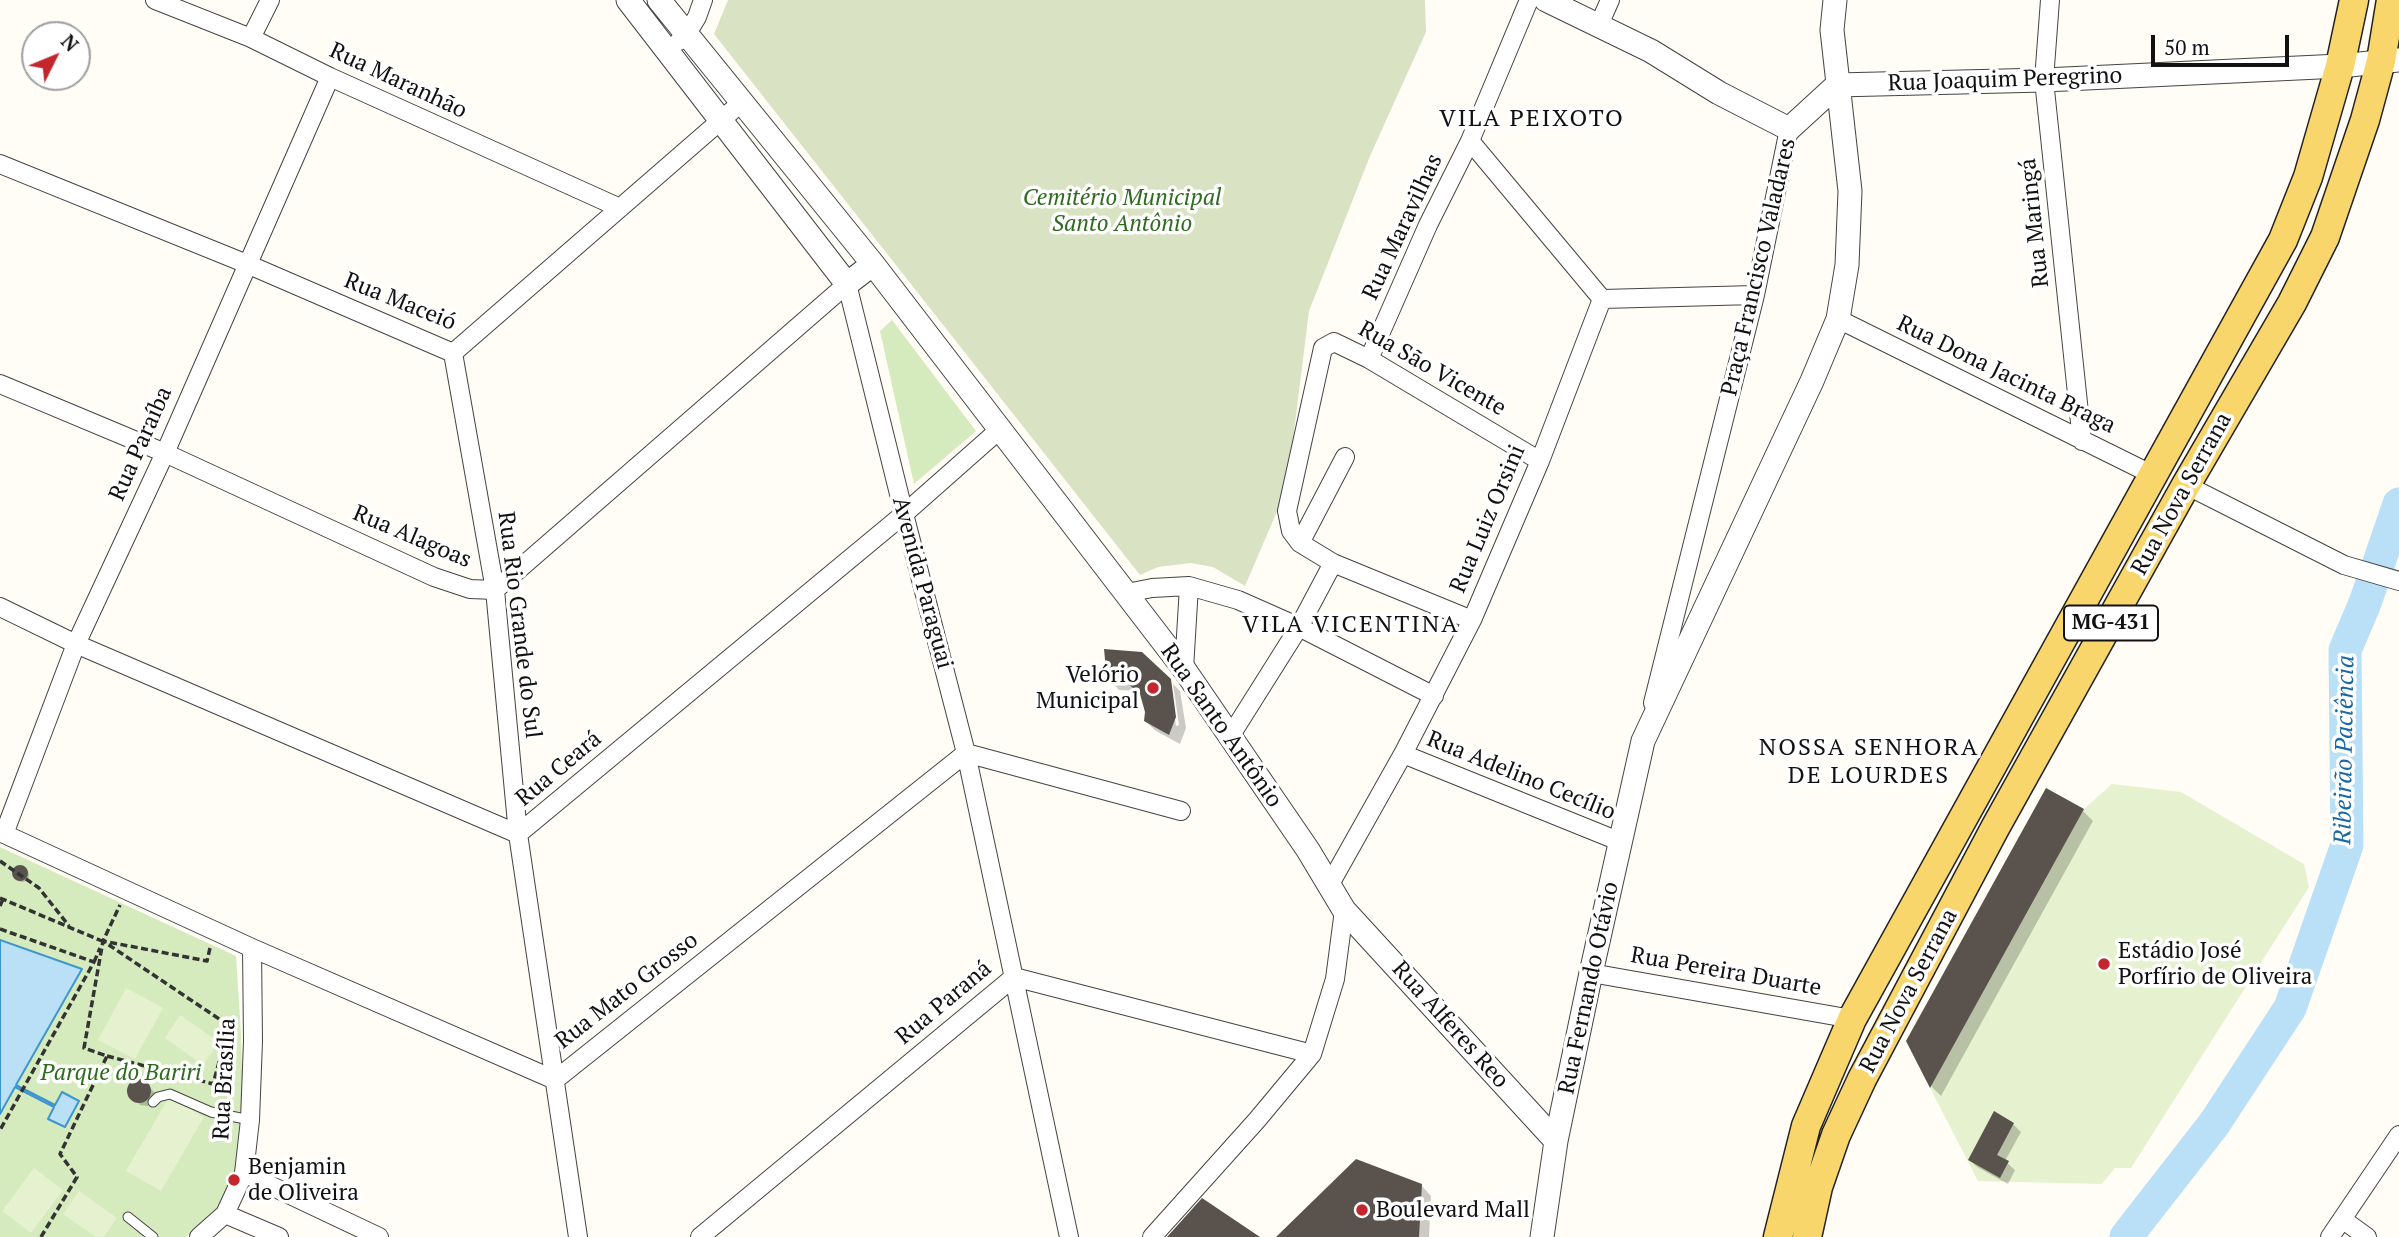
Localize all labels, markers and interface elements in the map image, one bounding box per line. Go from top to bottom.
north arrow [21,21,91,91]
scale bar [2154,21,2292,65]
text: N [56,29,84,56]
text: 50 m [2164,33,2210,61]
street label: Rua Maranhão [325,37,471,125]
street label: Rua Joaquim Peregrino [1887,62,2123,98]
district label: VILA PEIXOTO [1441,105,1623,133]
street label: Praça Francisco Valadares [1716,135,1802,399]
street label: Rua Maravilhas [1357,150,1449,304]
street label: Rua Maringá [2014,157,2056,289]
park label: Cemitério Municipal Santo Antônio [1023,184,1221,238]
street label: Rua Maceió [340,267,460,337]
street label: Rua Dona Jacinta Braga [1892,310,2120,440]
street label: Rua São Vicente [1353,316,1511,422]
street label: Rua Paraíba [104,383,178,505]
street label: Rua Nova Serrana [2126,408,2238,580]
street label: Rua Luiz Orsini [1444,441,1532,597]
street label: Avenida Paraguai [886,494,958,672]
street label: Rua Alagoas [349,500,475,574]
street label: Rua Rio Grande do Sul [491,510,547,740]
road number: MG-431 [2064,606,2158,640]
district label: VILA VICENTINA [1244,611,1458,639]
street label: Rua Santo Antônio [1154,639,1288,813]
water label: Ribeirão Paciência [2329,655,2361,845]
place label: Velório Municipal [1036,661,1139,715]
marker: Velório Municipal [1145,680,1161,696]
street label: Rua Ceará [511,725,607,813]
street label: Rua Adelino Cecílio [1423,726,1619,826]
district label: NOSSA SENHORA DE LOURDES [1760,734,1978,790]
street label: Rua Fernando Otávio [1553,879,1625,1097]
street label: Rua Nova Serrana [1854,904,1964,1078]
street label: Rua Mato Grosso [550,927,704,1055]
place label: Estádio José Porfírio de Oliveira [2118,937,2312,991]
street label: Rua Pereira Duarte [1629,942,1823,1002]
street label: Rua Paraná [891,955,997,1051]
street label: Rua Alferes Reo [1386,956,1514,1094]
marker: Estádio José Porfírio de Oliveira [2096,956,2112,972]
street label: Rua Brasília [208,1017,242,1141]
park label: Parque do Bariri [41,1059,201,1087]
place label: Benjamin de Oliveira [248,1153,359,1207]
marker: Benjamin de Oliveira [226,1172,242,1188]
place label: Boulevard Mall [1376,1196,1530,1224]
marker: Boulevard Mall [1354,1202,1370,1218]

